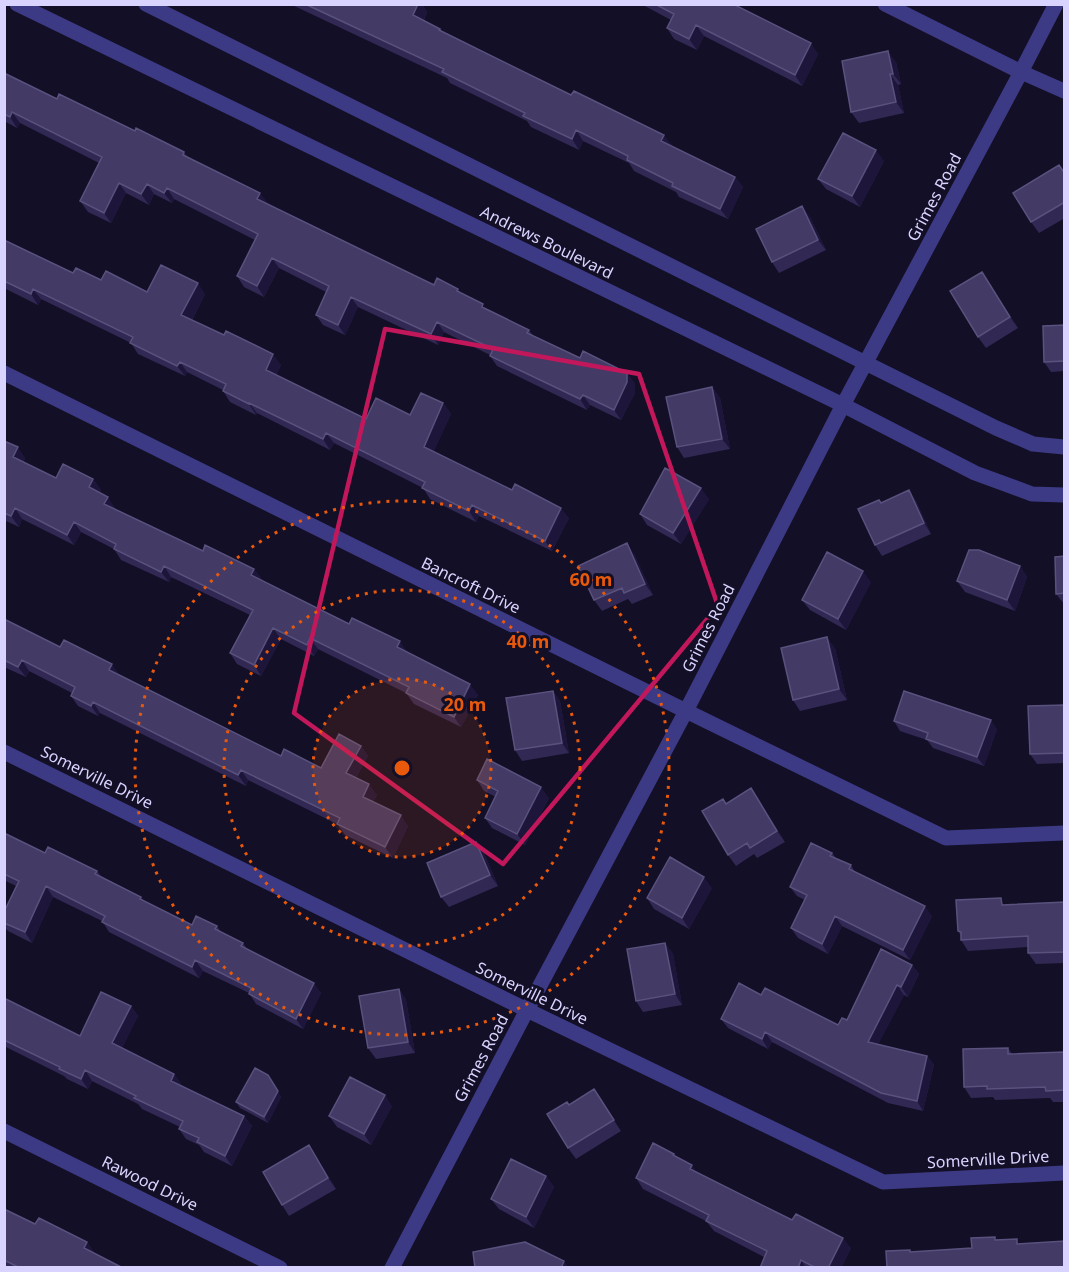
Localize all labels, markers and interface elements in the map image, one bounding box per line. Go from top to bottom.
street label: Grimes Road [902,149,966,245]
street label: Andrews Boulevard [477,200,617,284]
street label: Bancroft Drive [418,551,524,619]
text: 60 m [570,567,612,591]
street label: Grimes Road [676,580,740,676]
text: 40 m [507,629,549,653]
text: 20 m [444,692,486,716]
street label: Somerville Drive [37,740,157,814]
centre of rings [392,758,412,778]
street label: Somerville Drive [472,956,592,1030]
street label: Grimes Road [449,1010,513,1106]
street label: Somerville Drive [926,1145,1050,1173]
street label: Rawood Drive [98,1150,202,1216]

